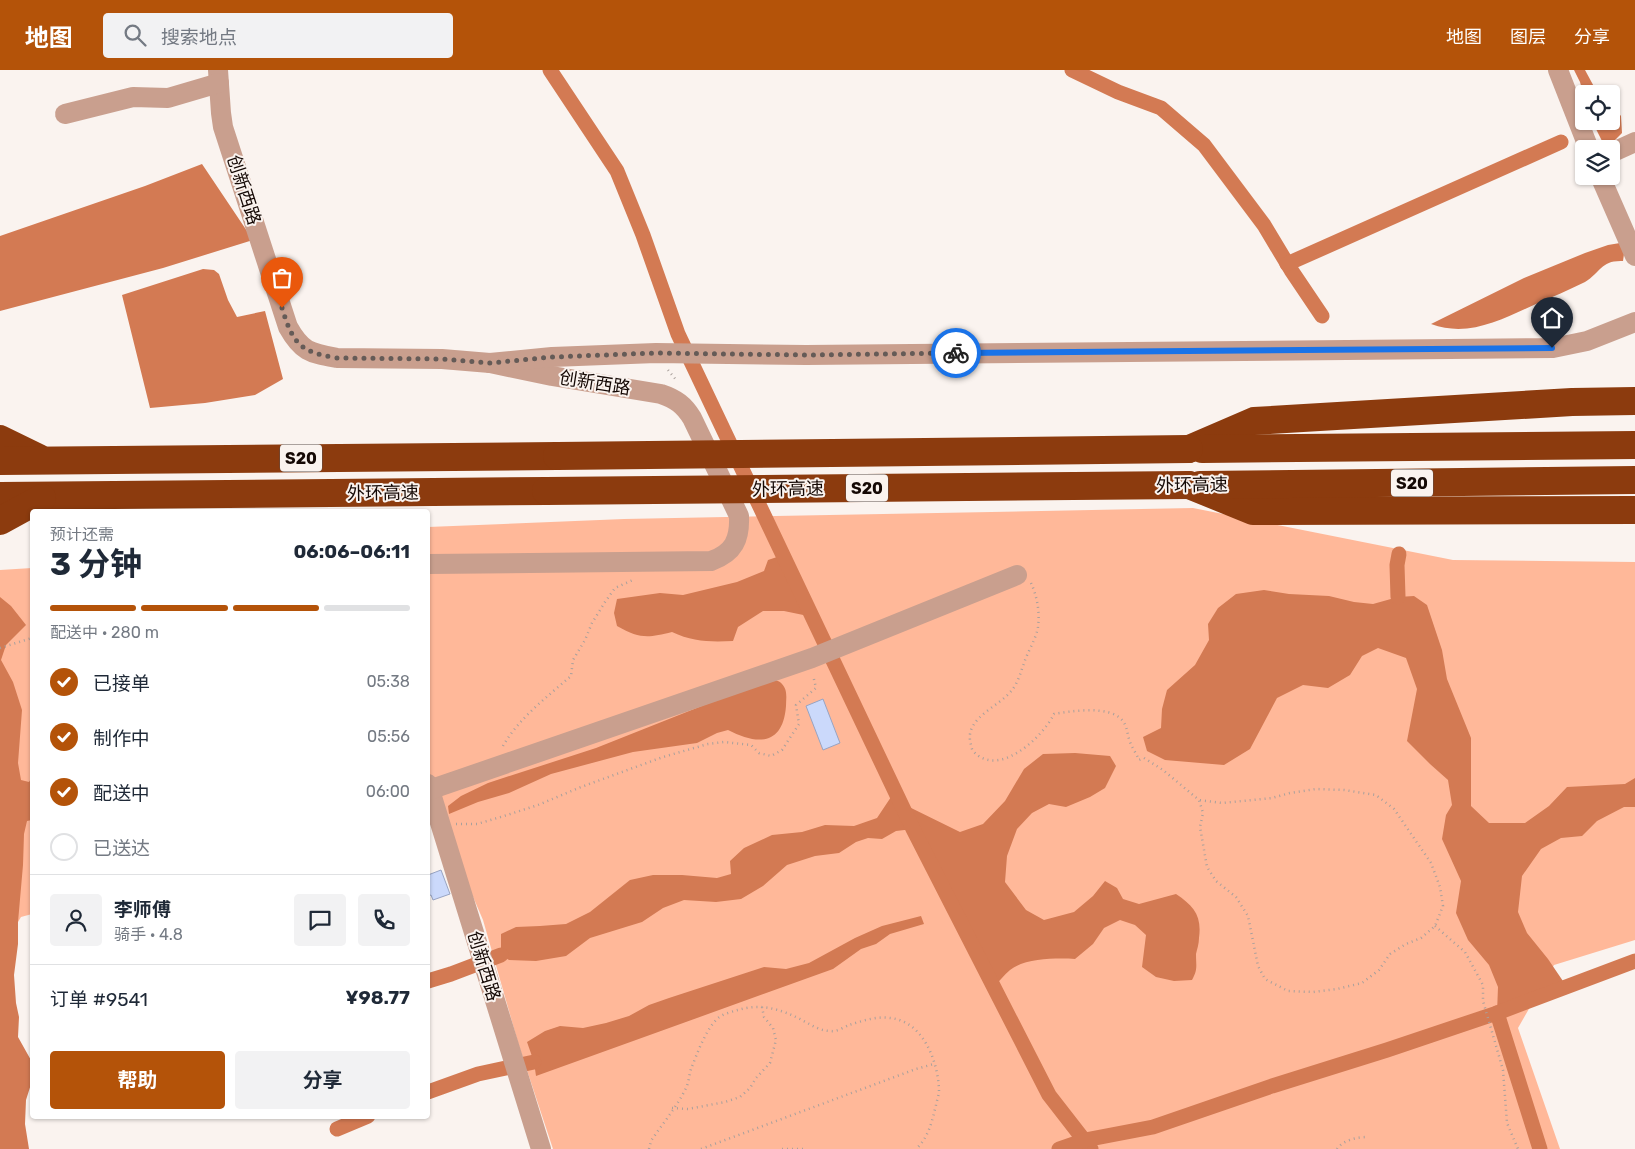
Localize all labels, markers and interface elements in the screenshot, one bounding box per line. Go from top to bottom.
search box [103,13,453,58]
icon: search [121,21,149,49]
text: 地图 [25,24,73,52]
text: 搜索地点 [161,26,237,49]
text: 地图 [1446,26,1482,48]
text: 图层 [1510,26,1546,48]
text: 分享 [1574,26,1610,48]
map controls [1575,85,1620,185]
button: locate [1575,85,1620,130]
button: layers [1575,140,1620,185]
street label: 创新西路 [222,152,266,228]
pin [261,257,303,308]
icon: bag [268,264,296,292]
pin [1531,297,1573,348]
icon: home [1538,304,1566,332]
courier [931,328,981,378]
icon: bike [942,339,970,367]
street label: 创新西路 [558,367,632,399]
road number: S20 [280,444,322,472]
road number: S20 [1391,469,1433,496]
street label: 外环高速 [1156,473,1228,497]
road number: S20 [846,474,888,502]
street label: 外环高速 [752,477,824,501]
street label: 外环高速 [347,481,419,505]
text: 预计还需 [50,525,114,544]
text: 06:06–06:11 [293,540,410,563]
text: 3 分钟 [50,545,142,583]
text: 配送中 · 280 m [50,623,159,642]
icon: check [50,668,78,696]
text: 已接单 [93,672,150,695]
text: 05:38 [366,672,410,691]
icon: check [50,723,78,751]
text: 制作中 [93,727,150,750]
text: 05:56 [367,727,410,746]
icon: check [50,778,78,806]
text: 配送中 [93,782,150,805]
text: 06:00 [366,782,410,801]
text: 已送达 [93,837,150,860]
button: person [50,894,102,946]
button: chat [294,894,346,946]
button: phone [358,894,410,946]
text: 李师傅 [114,898,171,921]
text: 骑手 · 4.8 [114,925,183,944]
street label: 创新西路 [463,928,505,1004]
text: ¥98.77 [345,986,410,1009]
text: 订单 #9541 [50,988,148,1011]
button: 帮助 [50,1051,225,1109]
button: 分享 [235,1051,410,1109]

